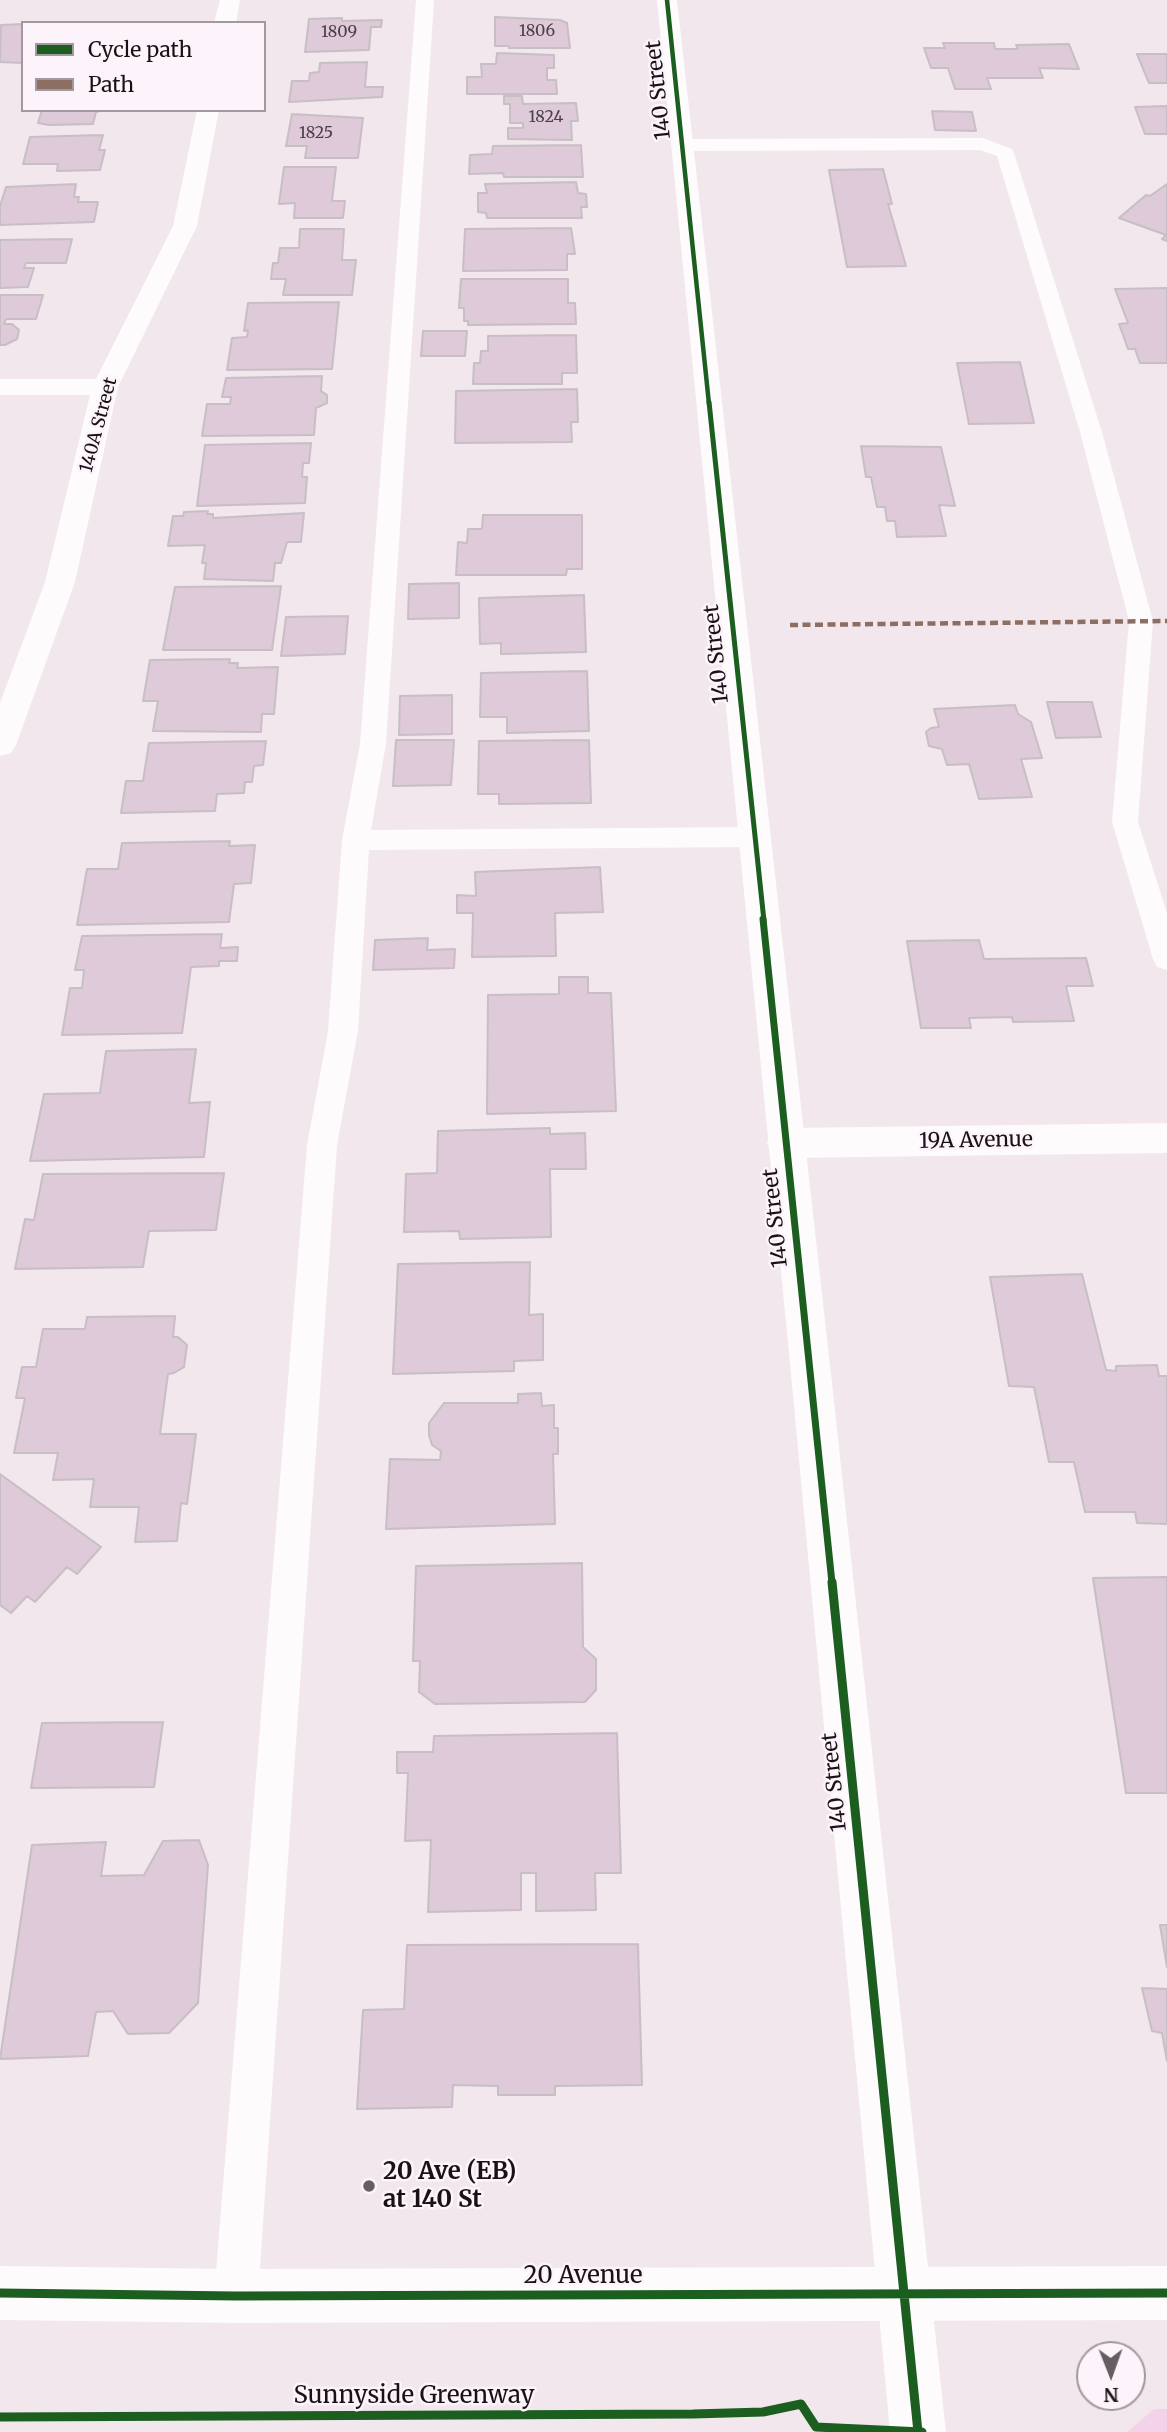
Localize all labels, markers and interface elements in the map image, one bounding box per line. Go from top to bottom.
legend [21,21,266,112]
house number: 1806 [519,21,555,41]
house number: 1809 [321,22,357,42]
text: Cycle path [88,36,192,63]
street label: 140 Street [641,39,677,141]
text: Path [88,71,134,98]
house number: 1824 [529,107,563,127]
house number: 1825 [299,123,333,143]
street label: 140A Street [76,375,122,475]
street label: 140 Street [699,603,735,705]
street label: 19A Avenue [919,1127,1033,1155]
street label: 140 Street [758,1167,794,1269]
street label: 140 Street [817,1731,853,1833]
place label: 20 Ave (EB) at 140 St [383,2158,516,2214]
marker: 20 Ave (EB) at 140 St [361,2178,377,2194]
street label: 20 Avenue [523,2262,643,2290]
north arrow [1076,2341,1146,2411]
street label: Sunnyside Greenway [294,2382,534,2410]
text: N [1104,2383,1119,2407]

